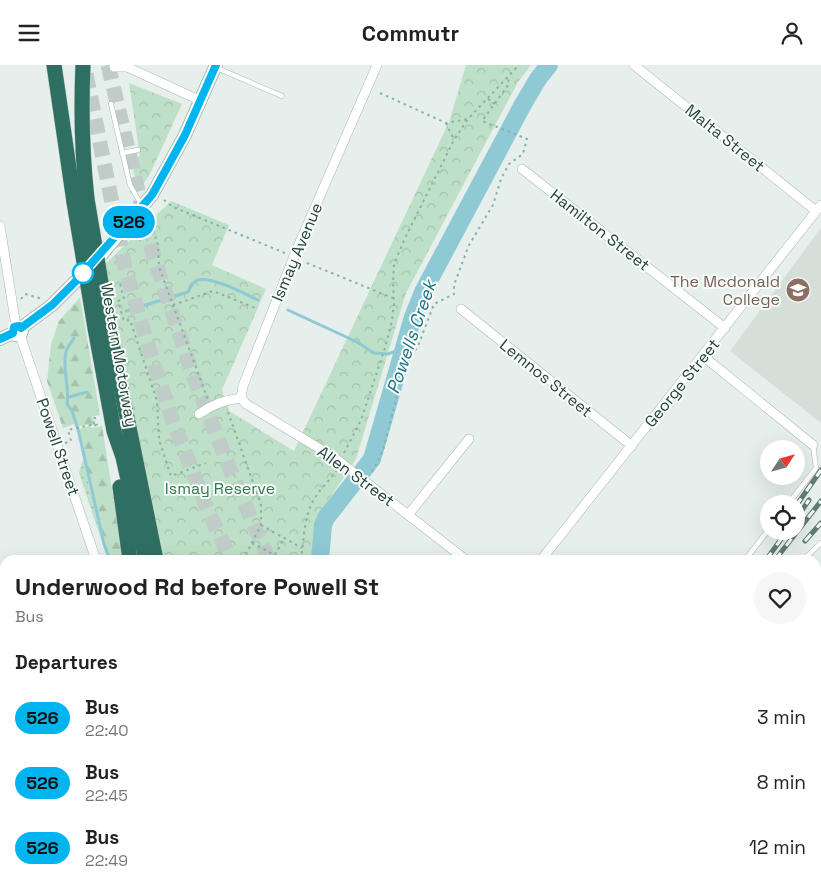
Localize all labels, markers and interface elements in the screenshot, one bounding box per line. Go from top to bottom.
icon: menu [15,19,43,47]
text: Commutr [362,19,459,47]
icon: person [778,19,806,47]
street label: Malta Street [681,99,769,177]
street label: Hamilton Street [546,184,654,276]
street label: Ismay Avenue [267,199,327,305]
line badge: 526 [100,206,158,238]
text: 526 [113,210,145,233]
unlabelled marker [72,262,94,284]
place label: The Mcdonald College [670,271,780,310]
water label: Powells Creek [381,275,442,397]
school or university icon: The Mcdonald College [785,277,811,303]
street label: Western Motorway [96,281,142,429]
street label: Lemnos Street [495,334,597,422]
street label: George Street [640,334,724,432]
street label: Powell Street [31,395,85,499]
north arrow [760,440,805,485]
map controls [760,440,805,540]
street label: Allen Street [313,441,399,511]
park label: Ismay Reserve [165,478,275,499]
button: locate [760,495,805,540]
text: Underwood Rd before Powell St [15,571,379,602]
button: heart [754,572,806,624]
text: Bus [15,606,44,627]
text: Departures [15,650,118,675]
text: Bus [85,695,119,720]
text: 3 min [757,705,806,730]
text: 526 [26,706,59,729]
text: 22:40 [85,720,129,741]
text: Bus [85,760,119,785]
text: 8 min [757,770,806,795]
text: 526 [26,771,59,794]
text: 22:45 [85,785,128,806]
text: Bus [85,825,119,850]
text: 12 min [749,835,806,860]
text: 526 [26,836,59,859]
text: 22:49 [85,850,128,871]

